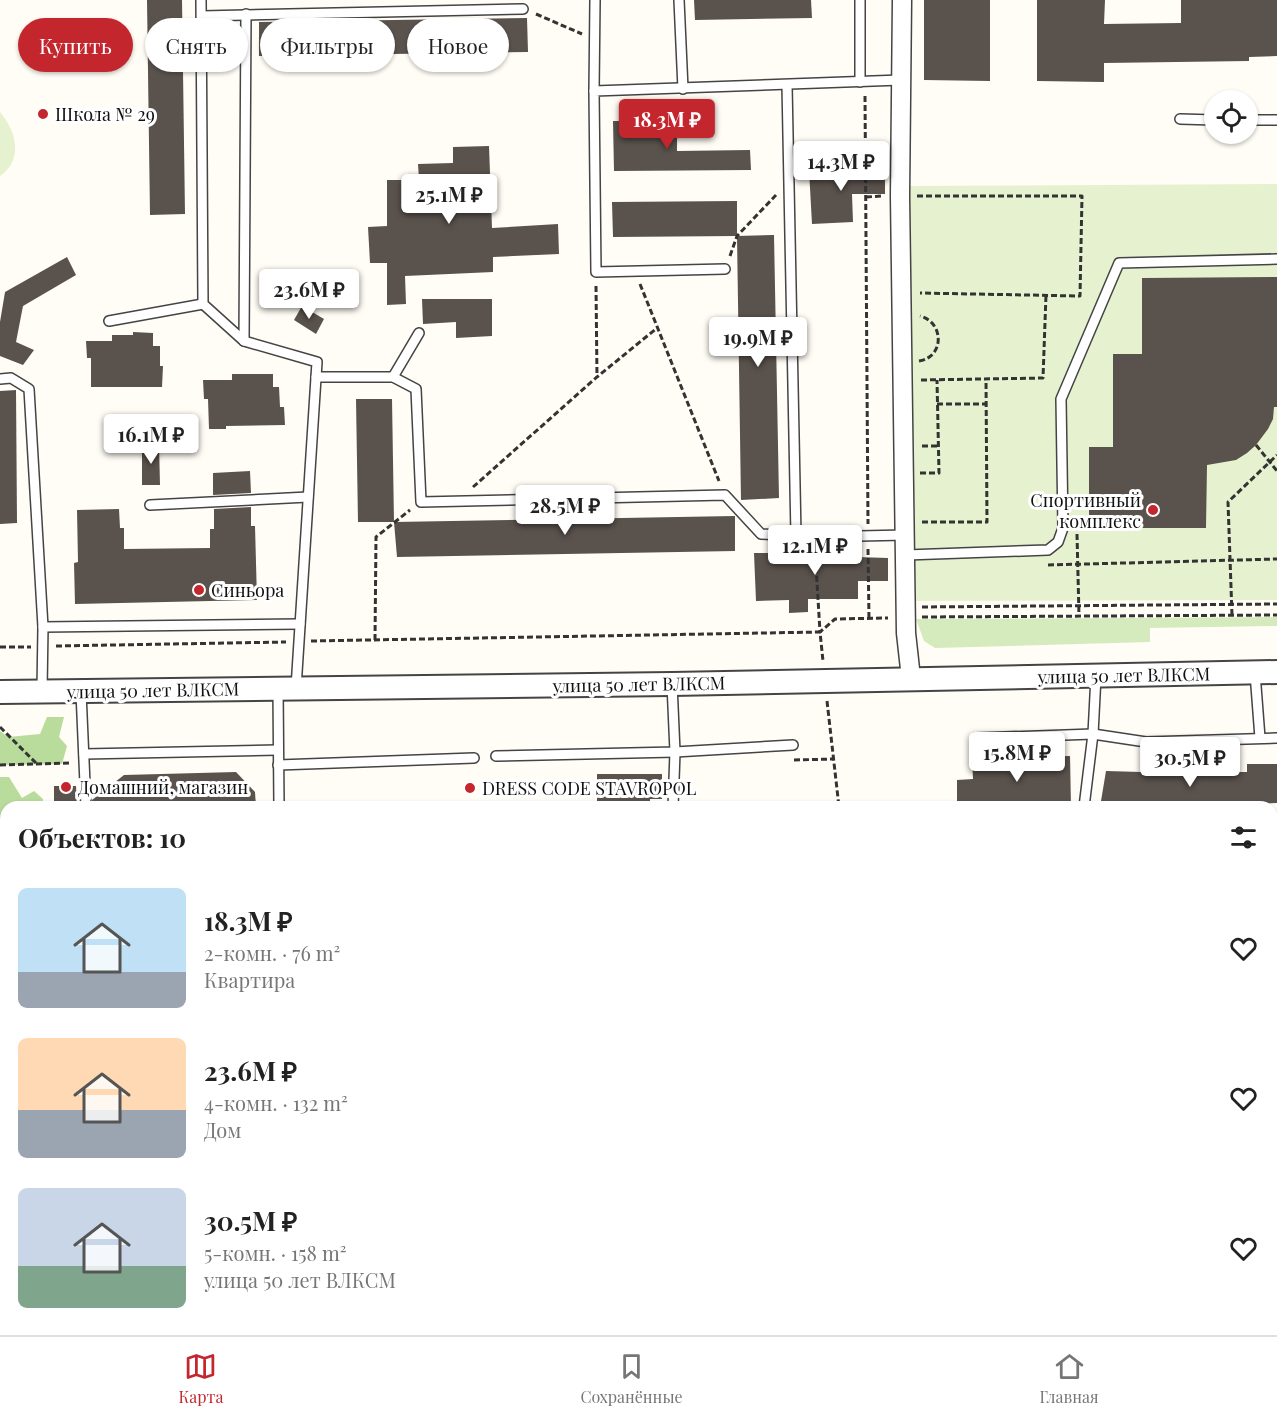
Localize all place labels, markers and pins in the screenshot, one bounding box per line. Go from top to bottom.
pin: 18.3M ₽ [612,99,722,150]
place label: Школа № 29 [55,102,155,126]
marker: Школа № 29 [36,107,50,121]
pin: 14.3M ₽ [786,141,896,192]
pin: 25.1M ₽ [394,174,504,225]
pin: 23.6M ₽ [254,269,364,320]
pin: 19.9M ₽ [703,317,813,368]
pin: 16.1M ₽ [96,414,206,465]
pin: 28.5M ₽ [510,485,620,536]
place label: Спортивный комплекс [1030,488,1141,533]
marker: Спортивный комплекс [1146,503,1160,517]
pin: 12.1M ₽ [760,525,870,576]
place label: Синьора [211,578,284,602]
marker: Синьора [192,583,206,597]
pin: 15.8M ₽ [962,732,1072,783]
pin: 30.5M ₽ [1135,737,1245,788]
place label: Домашний, магазин [78,775,248,799]
place label: DRESS CODE STAVROPOL [482,776,697,800]
marker: Домашний, магазин [59,780,73,794]
marker: DRESS CODE STAVROPOL [463,781,477,795]

